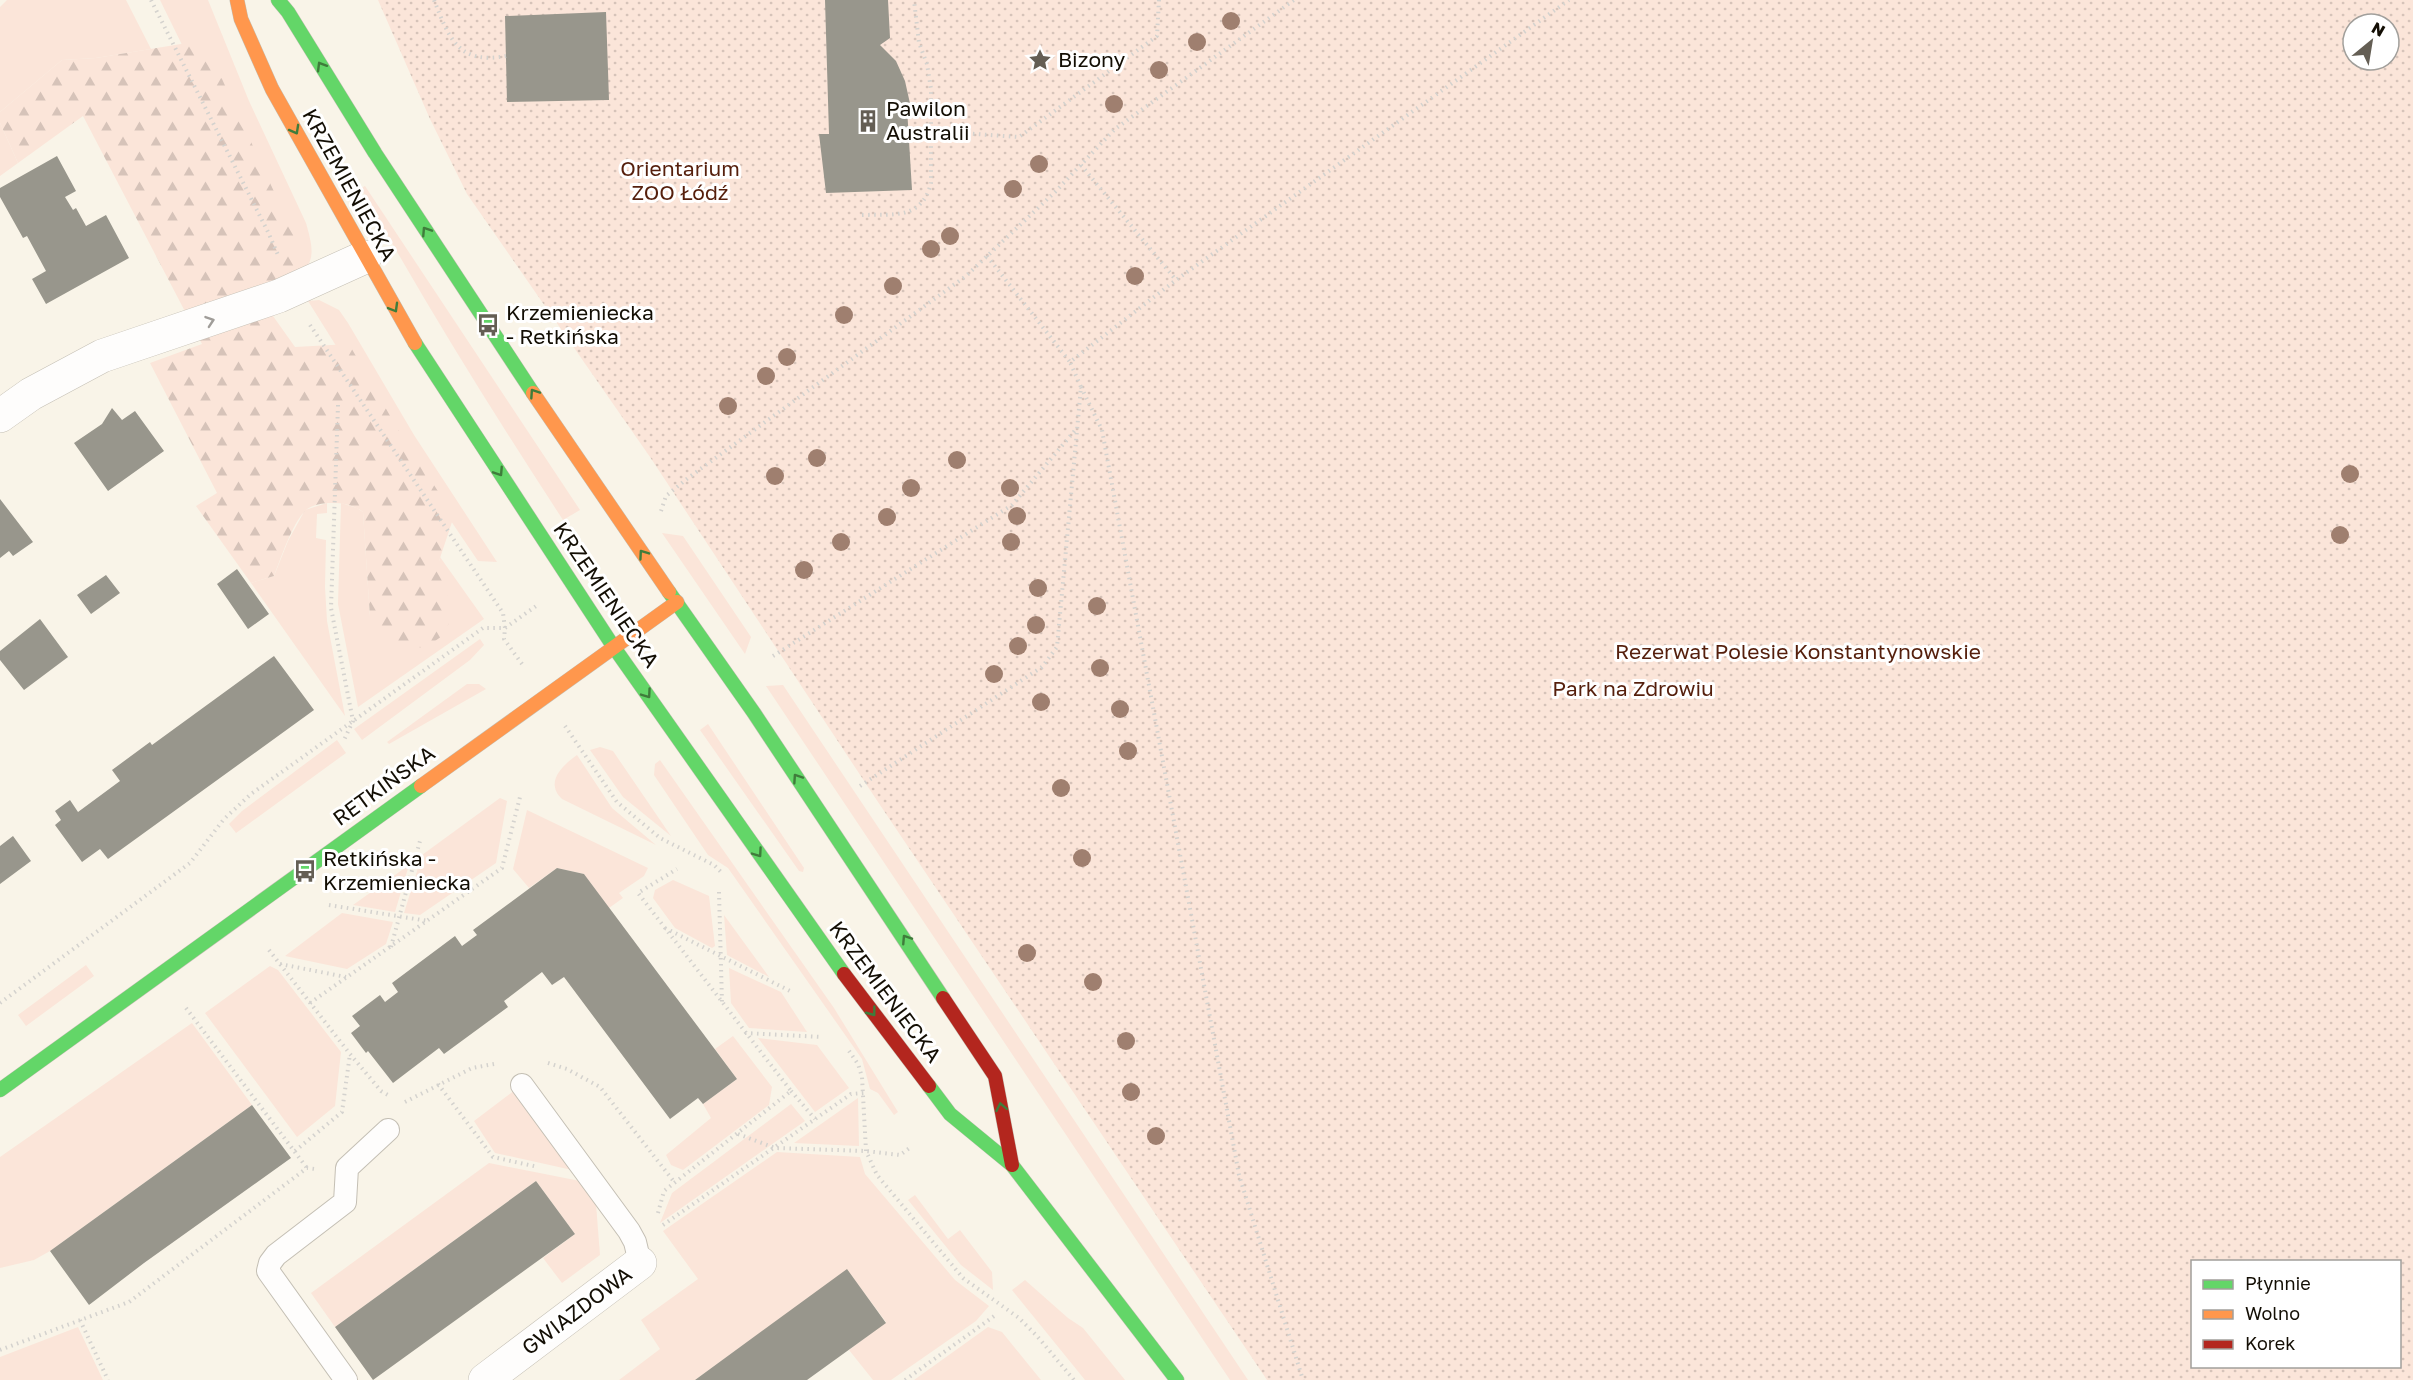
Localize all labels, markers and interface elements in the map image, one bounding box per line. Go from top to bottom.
north arrow [2341,12,2401,72]
text: N [2368,17,2389,41]
place label: Bizony [1058,46,1126,72]
place icon: Bizony [1027,47,1053,73]
one-way arrow [317,62,328,72]
place label: Pawilon Australii [886,95,970,145]
street label: KRZEMIENIECKA [297,104,402,265]
building icon: Pawilon Australii [855,108,881,134]
one-way arrow [288,123,299,134]
park label: Orientarium ZOO Łódź [620,155,740,205]
one-way arrow [422,226,433,237]
place label: Krzemieniecka - Retkińska [506,299,654,349]
one-way arrow [387,302,399,312]
bus stop icon: Krzemieniecka - Retkińska [475,312,501,338]
one-way arrow [204,315,215,328]
one-way arrow [529,389,541,399]
one-way arrow [492,466,503,477]
street label: KRZEMIENIECKA [548,517,665,672]
one-way arrow [639,550,650,561]
park label: Rezerwat Polesie Konstantynowskie [1615,638,1981,664]
park label: Park na Zdrowiu [1552,675,1714,701]
one-way arrow [640,687,651,698]
street label: RETKIŃSKA [327,739,440,831]
one-way arrow [793,773,804,784]
place label: Retkińska - Krzemieniecka [323,845,471,895]
one-way arrow [751,847,762,858]
bus stop icon: Retkińska - Krzemieniecka [292,858,318,884]
street label: KRZEMIENIECKA [824,916,947,1067]
one-way arrow [902,935,913,946]
one-way arrow [865,1005,876,1016]
one-way arrow [995,1103,1008,1113]
street label: GWIAZDOWA [516,1260,637,1360]
legend [2191,1260,2401,1368]
text: Płynnie [2245,1272,2311,1294]
text: Wolno [2245,1302,2300,1324]
text: Korek [2245,1332,2295,1354]

